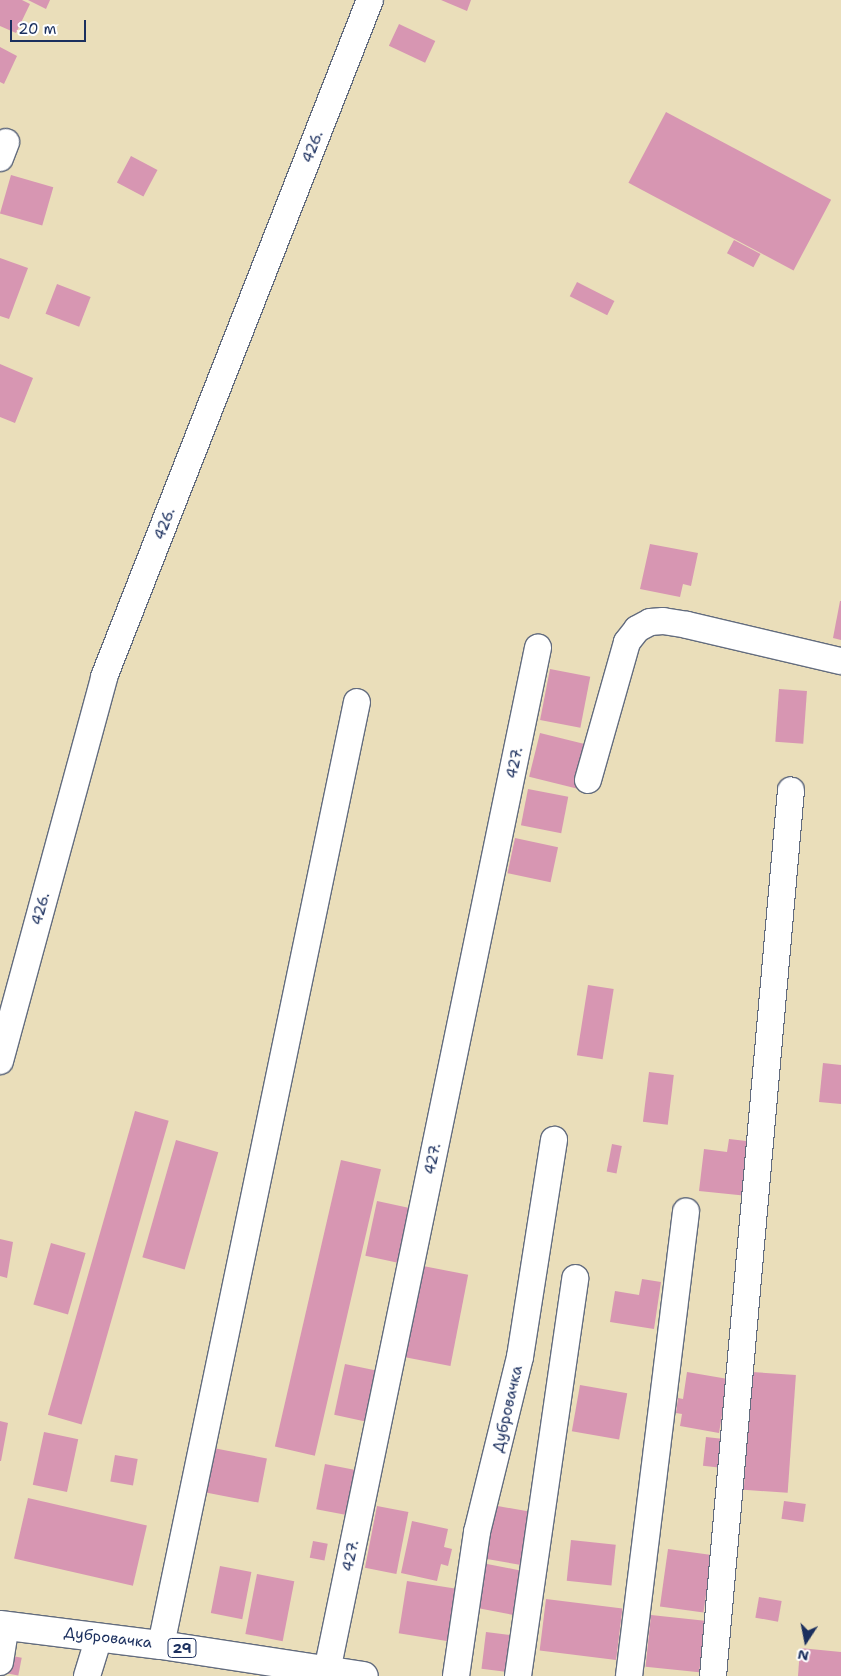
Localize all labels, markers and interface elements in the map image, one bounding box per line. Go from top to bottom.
scale bar [12,10,89,42]
text: 20 m [18,19,57,39]
street label: 426. [299,128,327,166]
street label: 426. [151,505,179,543]
street label: 427. [503,746,527,780]
street label: 426. [28,891,54,927]
street label: 427. [421,1142,445,1176]
street label: Дубровачка [489,1364,527,1454]
street label: 427. [339,1539,363,1573]
north arrow [781,1616,831,1666]
street label: Дубровачка [63,1624,153,1652]
road number: 29 [167,1636,197,1660]
text: N [796,1646,810,1666]

